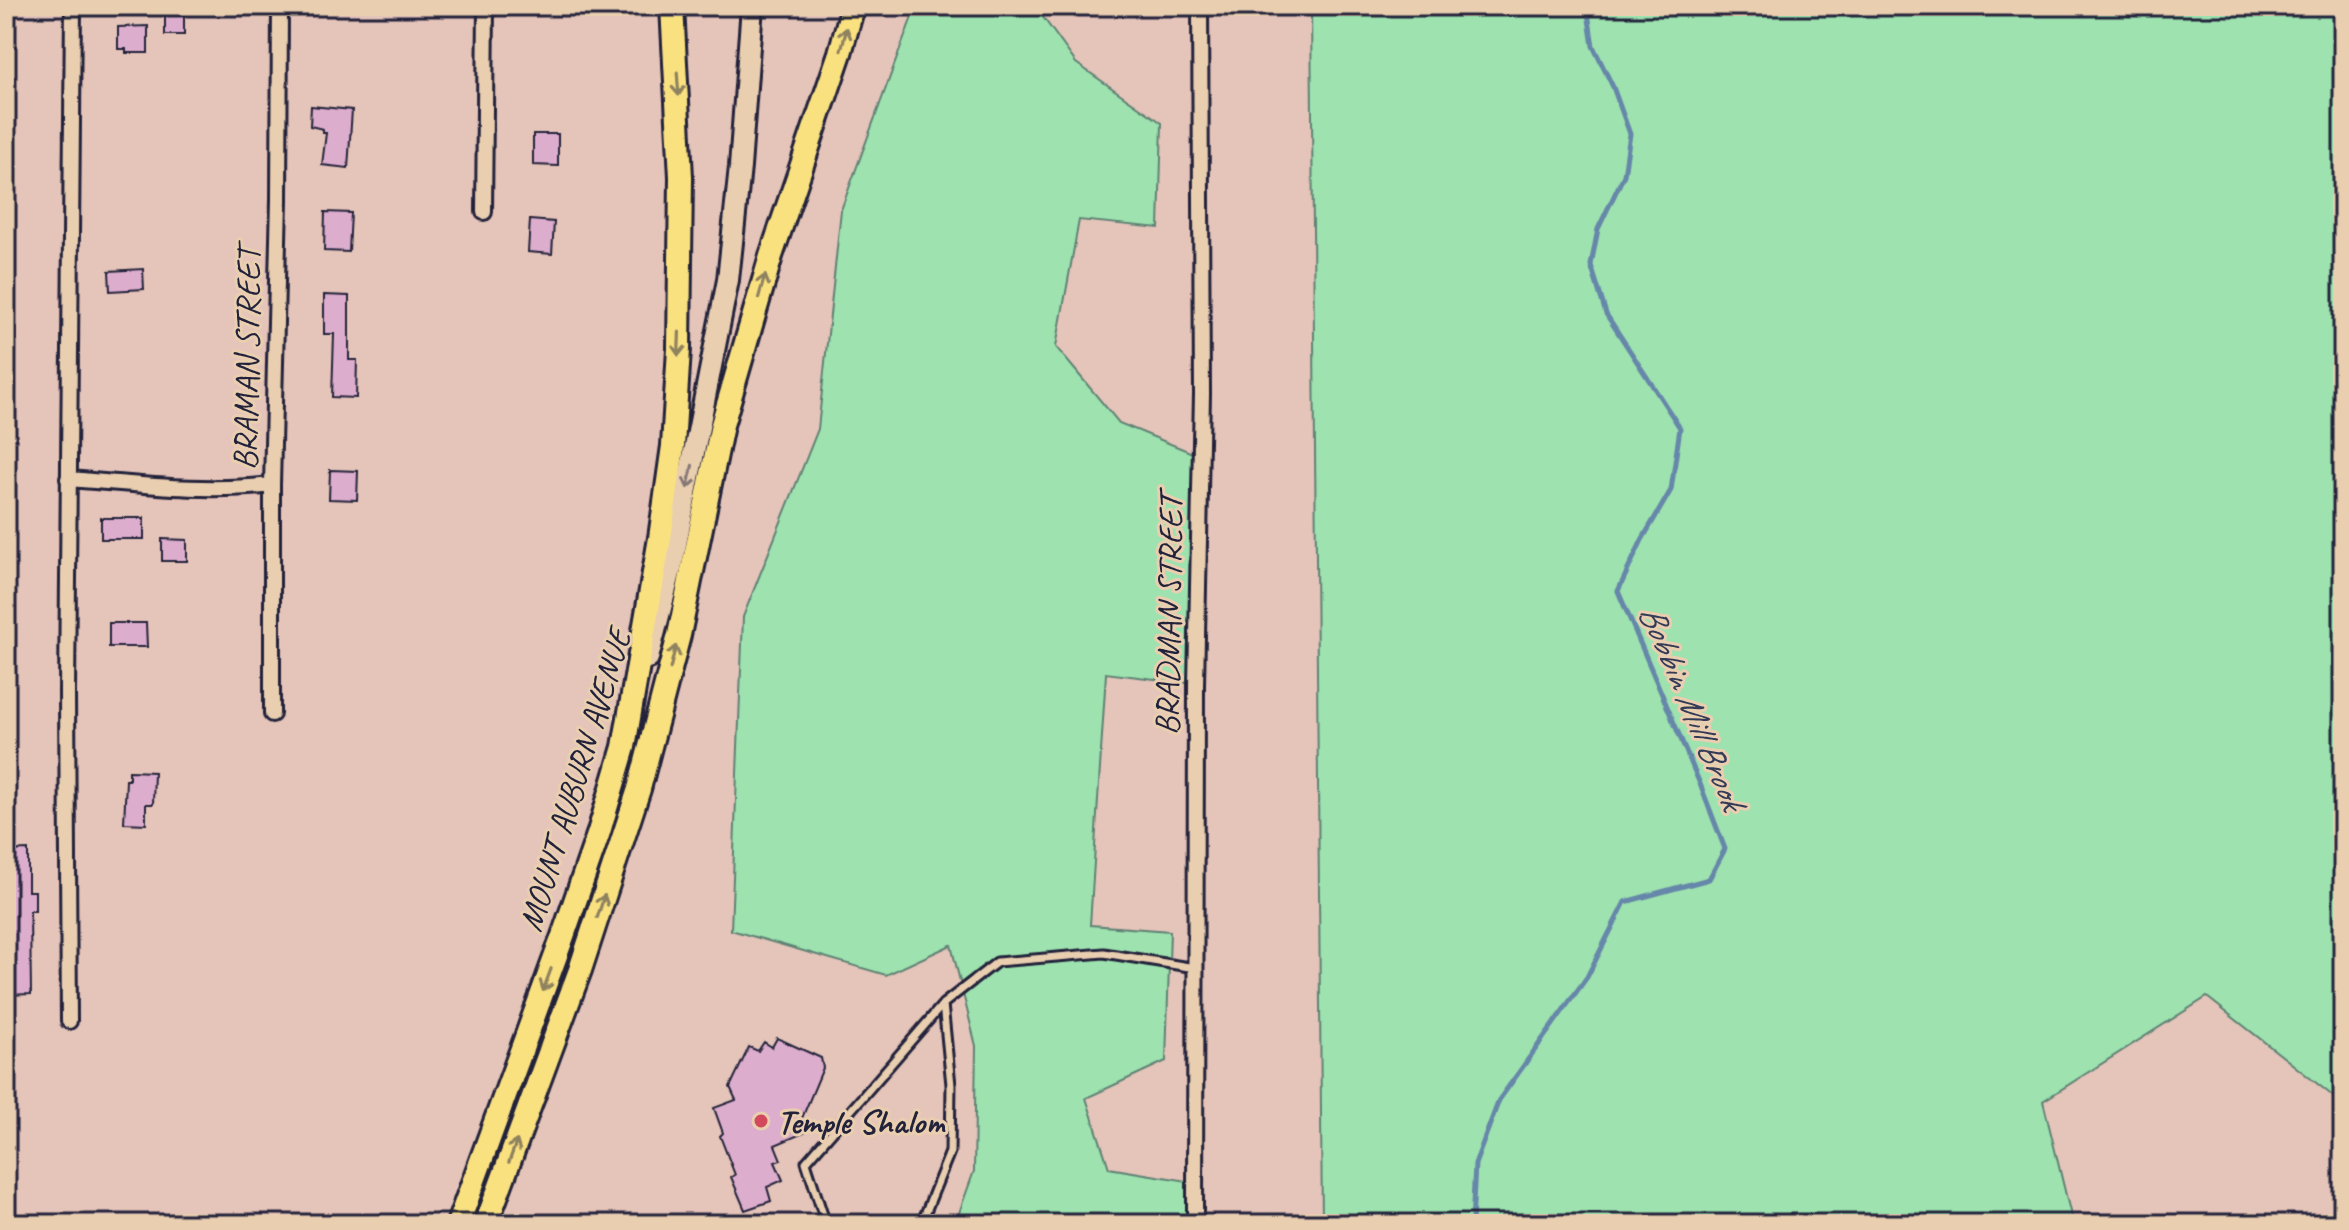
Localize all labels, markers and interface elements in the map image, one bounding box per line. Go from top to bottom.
one-way arrow [837,26,852,52]
one-way arrow [671,70,686,97]
street label: BRAMAN STREET [223,239,270,471]
one-way arrow [756,273,771,299]
one-way arrow [672,330,687,357]
one-way arrow [682,464,697,489]
street label: BRADMAN STREET [1145,486,1192,735]
water label: Bobbin Mill Brook [1628,597,1758,821]
street label: MOUNT AUBURN AVENUE [508,620,642,936]
one-way arrow [667,644,682,670]
one-way arrow [594,894,609,919]
one-way arrow [539,967,553,992]
place label: Temple Shalom [777,1100,946,1143]
marker: Temple Shalom [752,1112,770,1130]
one-way arrow [507,1139,521,1164]

